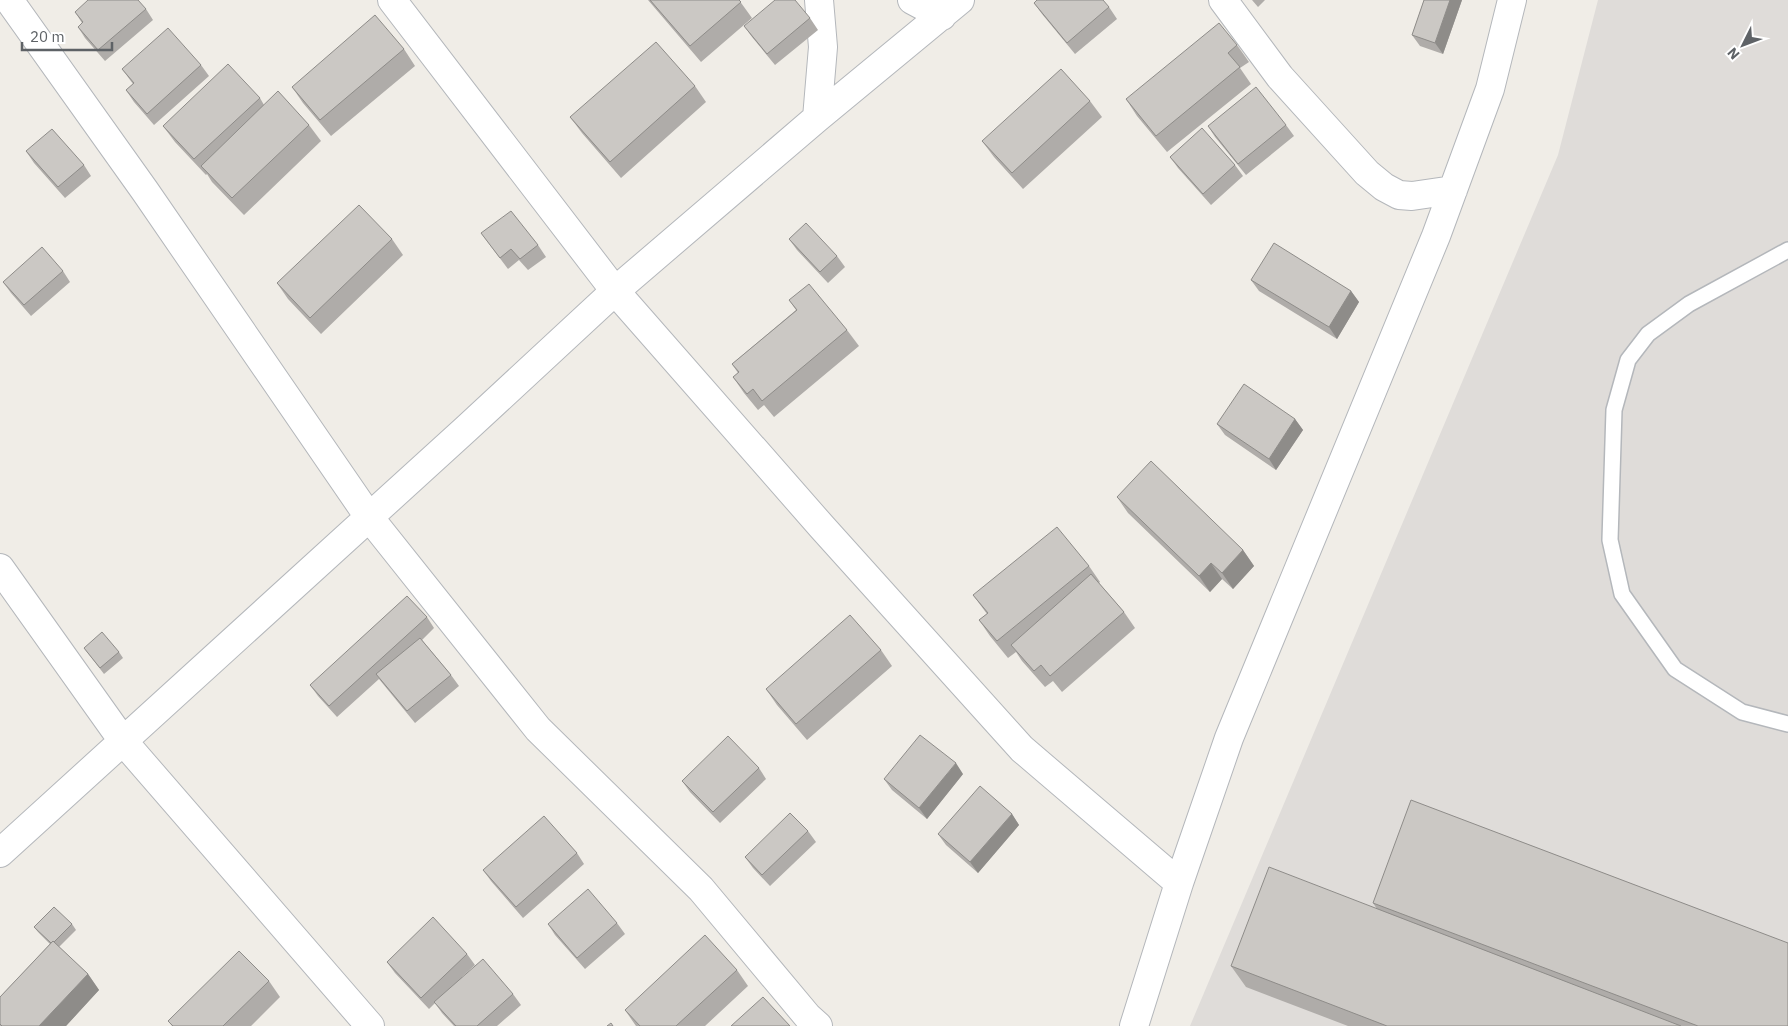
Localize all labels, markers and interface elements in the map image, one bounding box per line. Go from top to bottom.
scale bar [22,20,112,52]
north arrow [1718,20,1768,70]
text: 20 m [30,27,65,46]
text: N [1723,44,1743,63]

